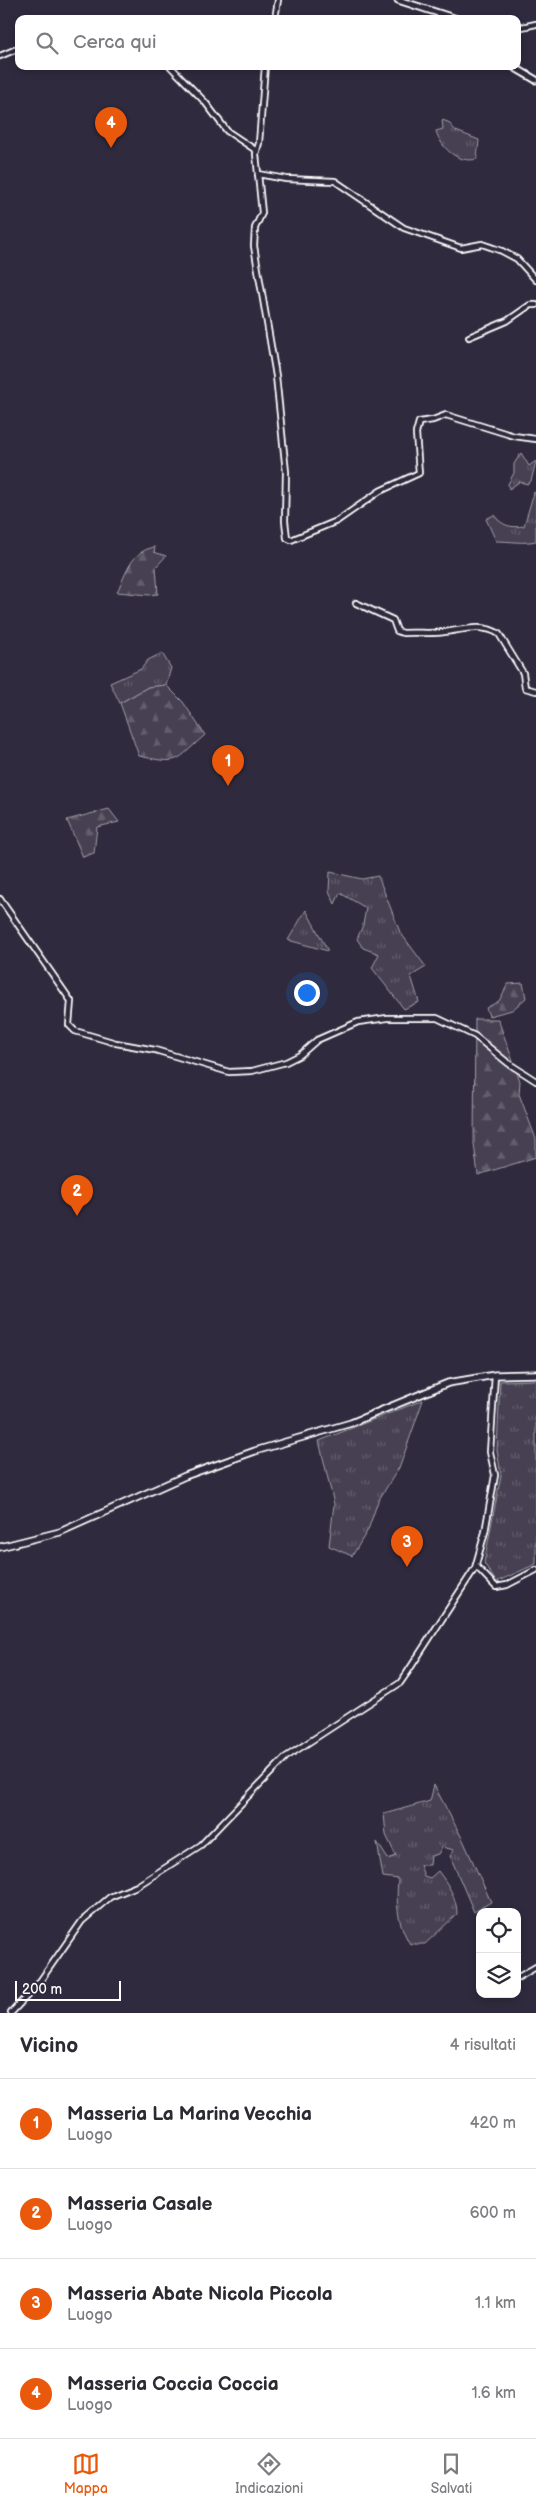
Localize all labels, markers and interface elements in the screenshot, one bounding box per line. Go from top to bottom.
search box [15,15,521,70]
icon: search [33,29,61,57]
text: Cerca qui [73,31,156,54]
pin: 4 [95,107,127,148]
pin: 1 [212,745,244,786]
your location [294,980,320,1006]
pin: 2 [61,1175,93,1216]
pin: 3 [391,1526,423,1567]
map controls [476,1908,521,1998]
button: locate [476,1908,521,1953]
button: layers [476,1953,521,1998]
scale bar [15,1978,121,2001]
text: 200 m [22,1981,62,1998]
text: Vicino [20,2033,78,2058]
text: 4 risultati [450,2036,516,2055]
text: Masseria La Marina Vecchia [67,2103,312,2126]
text: 1 [33,2114,39,2133]
text: 420 m [470,2114,516,2133]
text: Luogo [67,2126,113,2145]
text: Masseria Casale [67,2193,213,2216]
text: 2 [31,2204,41,2223]
text: 600 m [470,2204,516,2223]
text: Luogo [67,2216,113,2235]
text: Masseria Abate Nicola Piccola [67,2283,333,2306]
text: 3 [31,2294,41,2313]
text: 1.1 km [475,2294,516,2313]
text: Luogo [67,2306,113,2325]
text: Masseria Coccia Coccia [67,2373,279,2396]
text: 4 [31,2384,41,2403]
text: 1.6 km [472,2384,516,2403]
text: Luogo [67,2396,113,2415]
tab: Mappa [64,2450,108,2497]
tab: Indicazioni [235,2450,303,2497]
tab: Salvati [431,2450,472,2497]

